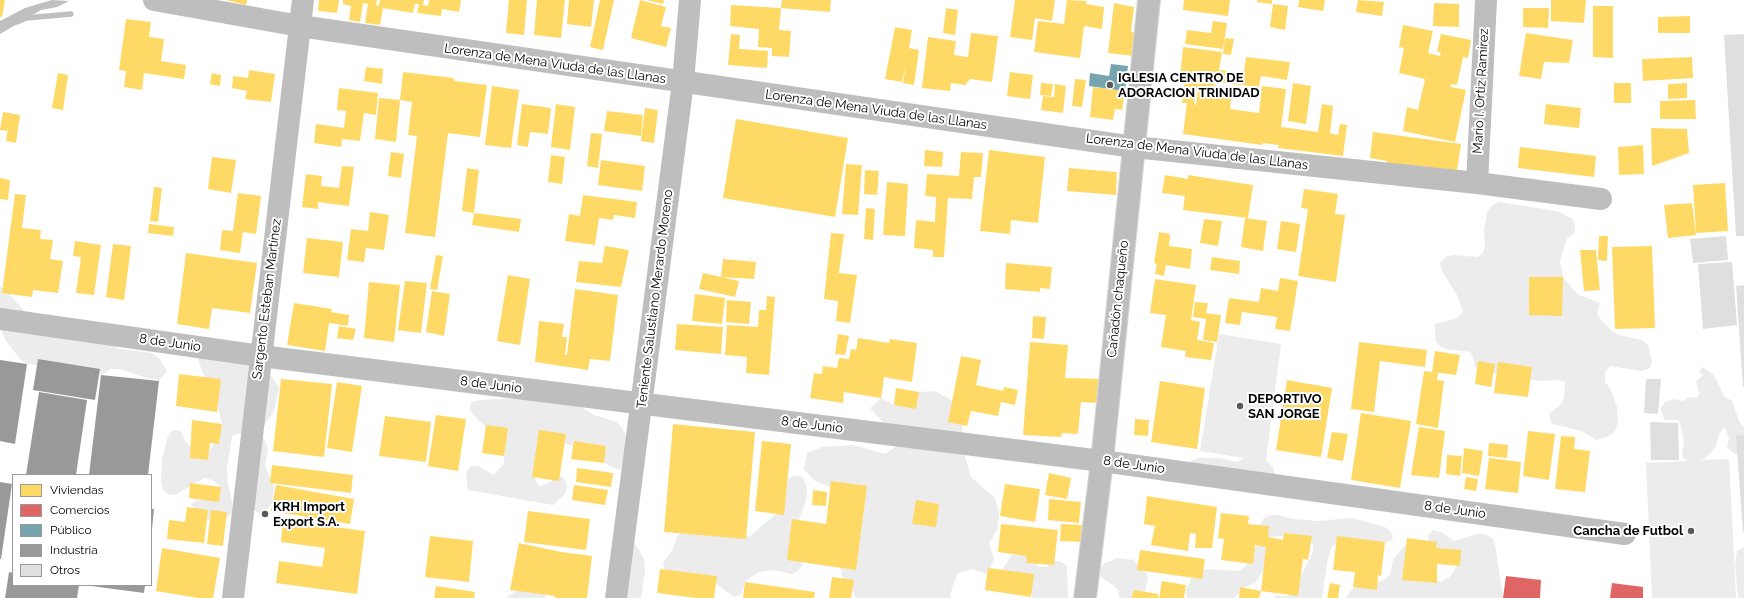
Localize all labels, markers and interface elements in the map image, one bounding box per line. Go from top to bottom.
street label: Mario I. Ortiz Ramirez [1470,28,1492,154]
street label: Lorenza de Mena Viuda de las Llanas [443,41,667,87]
place label: IGLESIA CENTRO DE ADORACION TRINIDAD [1118,70,1259,101]
marker: IGLESIA CENTRO DE ADORACION TRINIDAD [1105,80,1115,90]
street label: Lorenza de Mena Viuda de las Llanas [764,87,988,133]
street label: Lorenza de Mena Viuda de las Llanas [1085,131,1309,173]
street label: Teniente Salustiano Merardo Moreno [634,189,676,409]
street label: Sargento Esteban Martínez [249,218,285,380]
street label: Cañadón chaqueño [1104,240,1132,358]
street label: 8 de Junio [138,331,202,355]
street label: 8 de Junio [459,373,523,397]
place label: DEPORTIVO SAN JORGE [1248,391,1322,422]
marker: DEPORTIVO SAN JORGE [1235,401,1245,411]
street label: 8 de Junio [780,413,844,437]
street label: 8 de Junio [1102,453,1166,477]
legend [12,474,152,586]
text: Viviendas [50,483,104,497]
street label: 8 de Junio [1423,498,1487,522]
place label: KRH Import Export S.A. [273,499,345,530]
text: Comercios [50,503,110,517]
marker: KRH Import Export S.A. [260,509,270,519]
text: Público [50,523,92,537]
place label: Cancha de Futbol [1573,523,1683,539]
marker: Cancha de Futbol [1686,526,1696,536]
text: Industria [50,543,98,557]
text: Otros [50,563,80,577]

